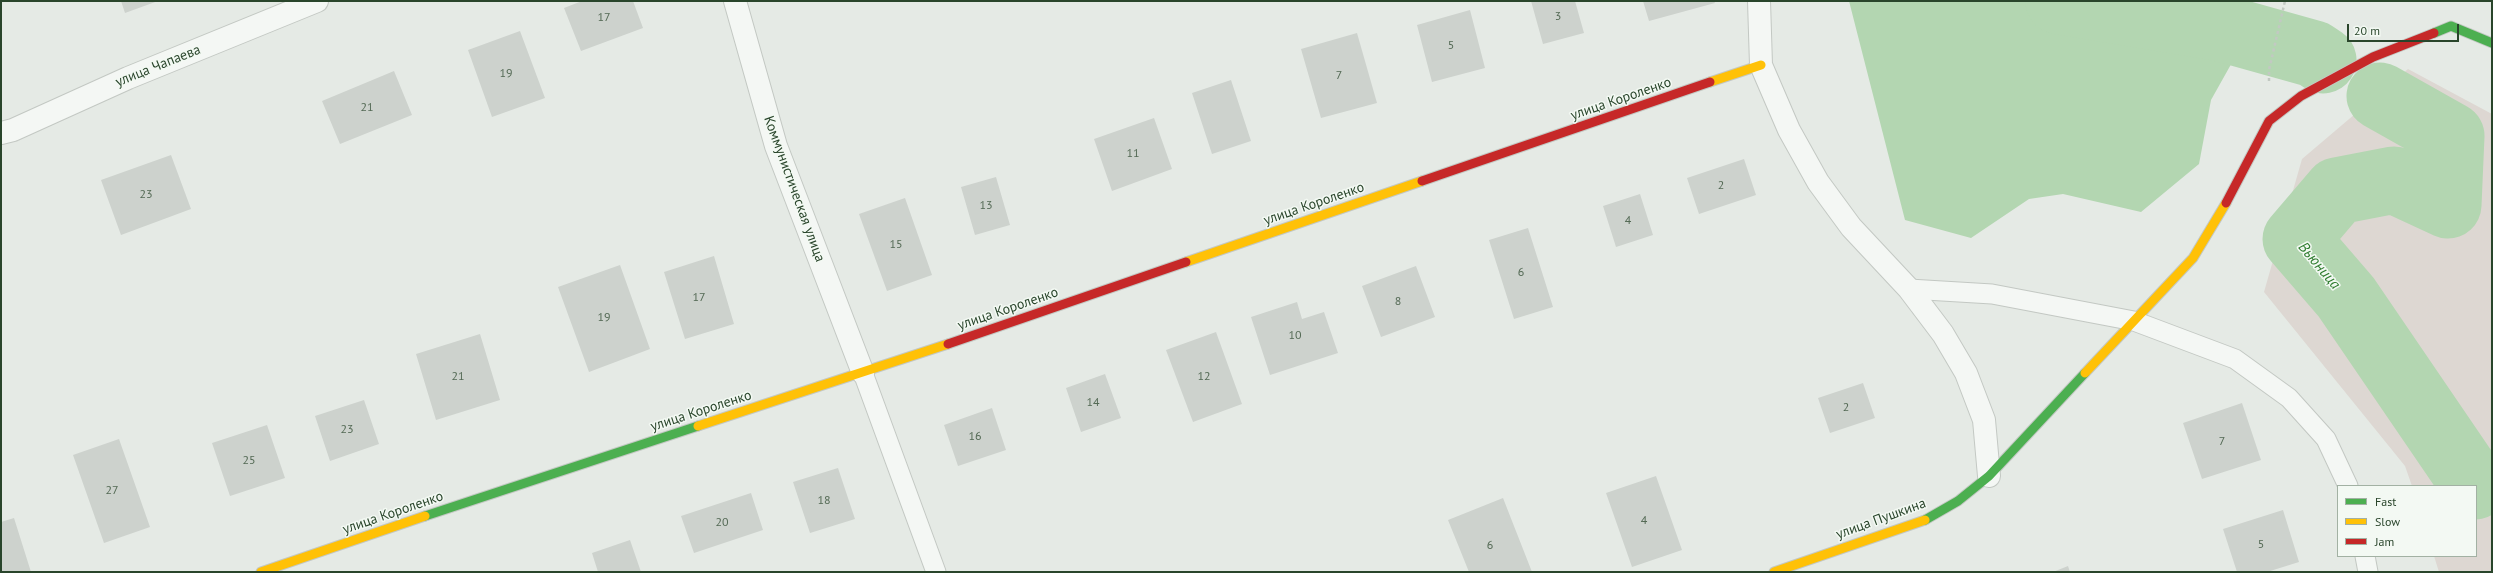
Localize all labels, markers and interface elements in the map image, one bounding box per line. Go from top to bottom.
house number: 3 [1555,10,1561,24]
house number: 17 [597,11,611,25]
scale bar [2349,16,2461,42]
text: 20 m [2354,23,2380,38]
house number: 5 [1448,39,1454,53]
street label: улица Чапаева [113,41,203,91]
house number: 19 [499,67,513,81]
house number: 7 [1336,69,1342,83]
street label: улица Короленко [1569,74,1673,124]
house number: 21 [360,101,374,115]
street label: Коммунистическая улица [760,114,828,264]
house number: 11 [1126,147,1140,161]
street label: улица Короленко [1262,179,1366,229]
house number: 2 [1718,179,1724,193]
house number: 23 [139,188,153,202]
house number: 13 [979,199,993,213]
house number: 4 [1625,214,1631,228]
house number: 15 [889,238,903,252]
water label: Вьюница [2294,239,2344,293]
house number: 6 [1518,266,1524,280]
street label: улица Короленко [956,284,1060,334]
house number: 17 [692,291,706,305]
house number: 8 [1395,295,1401,309]
house number: 19 [597,311,611,325]
house number: 10 [1288,329,1302,343]
house number: 21 [451,370,465,384]
house number: 12 [1197,370,1211,384]
street label: улица Короленко [648,387,754,435]
house number: 14 [1086,396,1100,410]
house number: 2 [1843,401,1849,415]
house number: 23 [340,423,354,437]
house number: 16 [968,430,982,444]
house number: 7 [2219,435,2225,449]
house number: 25 [242,454,256,468]
house number: 27 [105,484,119,498]
legend [2337,485,2477,557]
street label: улица Короленко [341,488,445,538]
house number: 18 [817,494,831,508]
text: Fast [2375,494,2396,509]
street label: улица Пушкина [1834,495,1928,543]
house number: 4 [1641,514,1647,528]
text: Slow [2375,514,2400,529]
house number: 20 [715,516,729,530]
text: Jam [2375,534,2394,549]
house number: 5 [2258,538,2264,552]
house number: 6 [1487,539,1493,553]

